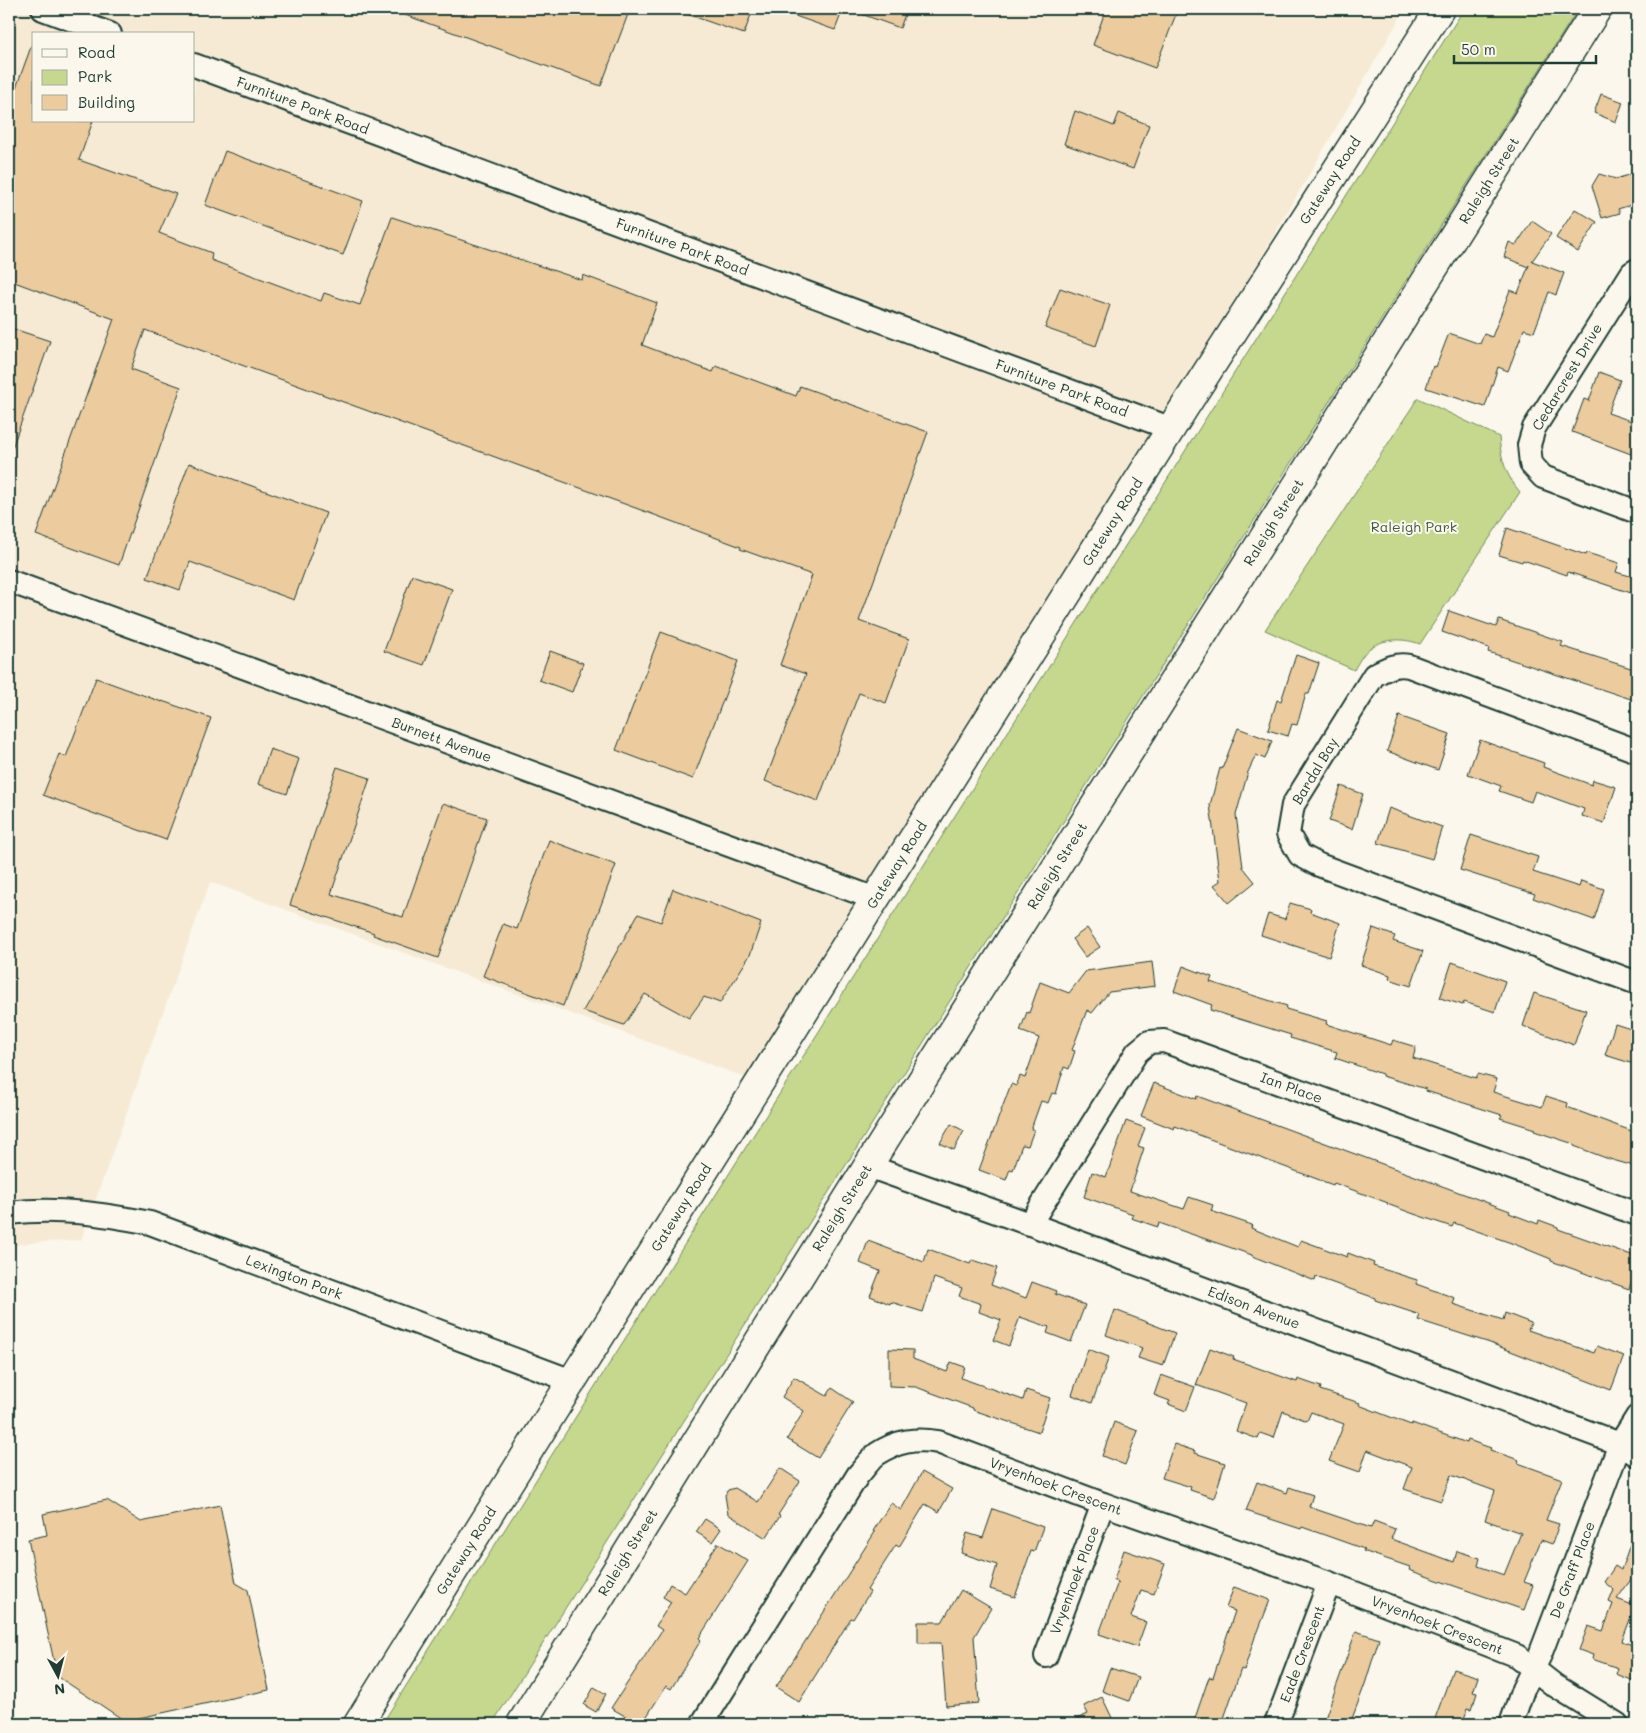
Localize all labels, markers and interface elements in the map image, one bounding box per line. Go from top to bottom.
legend [32,32,195,122]
scale bar [1454,32,1596,64]
text: 50 m [1461,39,1496,59]
text: Road [78,42,115,62]
text: Park [78,66,112,86]
street label: Furniture Park Road [234,72,372,138]
text: Building [78,92,135,112]
street label: Gateway Road [1294,133,1365,228]
street label: Raleigh Street [1454,133,1523,227]
street label: Furniture Park Road [614,213,751,280]
street label: Cedarcrest Drive [1527,320,1606,434]
street label: Furniture Park Road [993,354,1131,421]
street label: Gateway Road [1077,474,1147,569]
street label: Raleigh Street [1239,475,1308,569]
park label: Raleigh Park [1371,517,1457,536]
street label: Burnett Avenue [389,712,495,766]
street label: Bardal Bay [1287,734,1342,808]
street label: Gateway Road [861,817,931,912]
street label: Raleigh Street [1022,818,1091,913]
street label: Ian Place [1258,1067,1325,1107]
street label: Gateway Road [646,1160,715,1255]
street label: Raleigh Street [807,1160,876,1255]
street label: Lexington Park [243,1250,345,1303]
street label: Edison Avenue [1205,1281,1303,1333]
street label: Vryenhoek Crescent [987,1452,1125,1519]
street label: Gateway Road [431,1503,500,1598]
street label: Raleigh Street [593,1505,662,1599]
street label: De Graff Place [1545,1519,1599,1621]
street label: Vryenhoek Place [1045,1523,1103,1637]
street label: Vryenhoek Crescent [1369,1590,1506,1659]
street label: Eade Crescent [1275,1602,1329,1705]
north arrow [32,1650,82,1700]
text: N [53,1679,66,1699]

